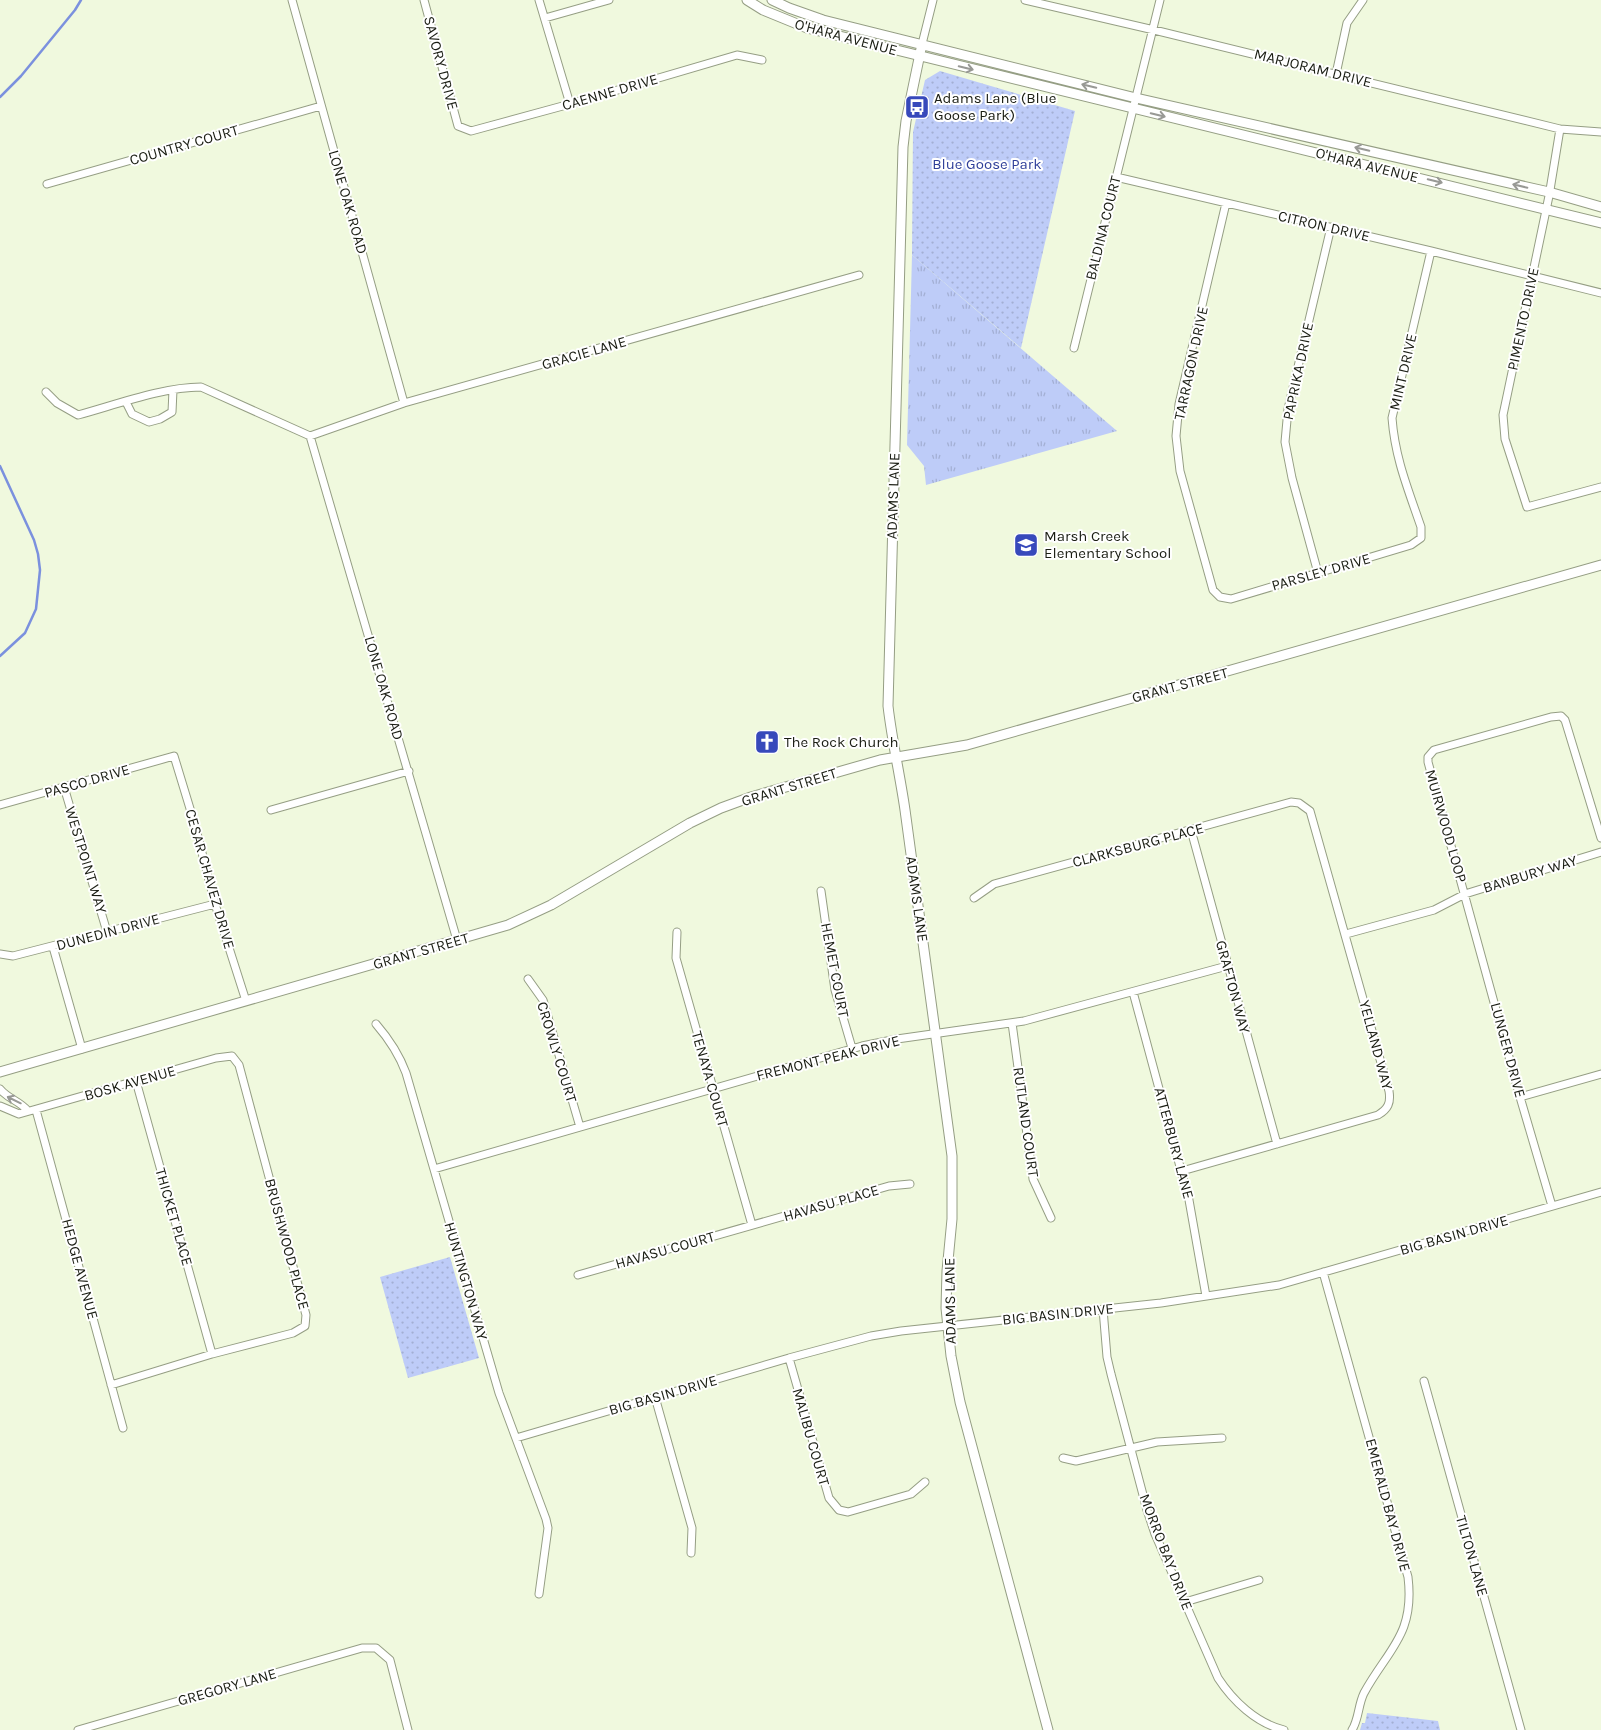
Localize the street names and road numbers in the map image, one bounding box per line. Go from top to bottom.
street label: SAVORY DRIVE [420,14,462,112]
street label: O'HARA AVENUE [793,15,899,59]
street label: MARJORAM DRIVE [1252,45,1374,91]
street label: CAENNE DRIVE [560,70,660,114]
street label: COUNTRY COURT [127,121,241,169]
street label: O'HARA AVENUE [1314,144,1420,186]
street label: LONE OAK ROAD [325,148,371,256]
street label: BALDINA COURT [1081,174,1125,282]
street label: CITRON DRIVE [1276,207,1372,245]
street label: PIMENTO DRIVE [1503,266,1543,372]
street label: TARRAGON DRIVE [1170,304,1212,422]
street label: PAPRIKA DRIVE [1279,320,1317,422]
street label: GRACIE LANE [540,332,628,374]
street label: MINT DRIVE [1385,332,1421,412]
street label: ADAMS LANE [882,452,904,540]
street label: PARSLEY DRIVE [1270,549,1372,595]
street label: LONE OAK ROAD [361,634,407,742]
street label: GRANT STREET [1130,663,1231,706]
street label: PASCO DRIVE [42,760,132,802]
street label: GRANT STREET [739,764,839,810]
street label: MUIRWOOD LOOP [1421,767,1471,885]
street label: WESTPOINT WAY [61,804,111,917]
street label: CESAR CHAVEZ DRIVE [181,807,239,951]
street label: CLARKSBURG PLACE [1070,819,1206,871]
street label: BANBURY WAY [1481,851,1580,897]
street label: ADAMS LANE [902,855,932,943]
street label: DUNEDIN DRIVE [54,910,162,954]
street label: HEMET COURT [817,921,853,1019]
street label: GRANT STREET [371,929,471,973]
street label: GRAFTON WAY [1212,938,1254,1036]
street label: YELLAND WAY [1355,998,1397,1093]
street label: CROWLY COURT [533,999,581,1105]
street label: LUNGER DRIVE [1487,1000,1529,1100]
street label: TENAYA COURT [688,1029,732,1130]
street label: FREMONT PEAK DRIVE [754,1031,902,1085]
street label: BOSK AVENUE [82,1061,178,1105]
street label: RUTLAND COURT [1009,1066,1043,1179]
street label: ATTERBURY LANE [1150,1085,1198,1201]
street label: THICKET PLACE [151,1166,197,1268]
street label: BRUSHWOOD PLACE [261,1176,313,1312]
street label: HAVASU PLACE [781,1181,881,1225]
street label: BIG BASIN DRIVE [1398,1211,1510,1259]
street label: HEDGE AVENUE [58,1217,102,1321]
street label: HUNTINGTON WAY [441,1220,492,1343]
street label: HAVASU COURT [613,1227,717,1273]
street label: ADAMS LANE [940,1257,960,1345]
street label: BIG BASIN DRIVE [1001,1299,1115,1329]
street label: BIG BASIN DRIVE [607,1371,719,1419]
street label: MALIBU COURT [788,1386,834,1488]
street label: EMERALD BAY DRIVE [1362,1436,1414,1574]
street label: MORRO BAY DRIVE [1135,1491,1197,1613]
street label: TILTON LANE [1452,1513,1492,1599]
street label: GREGORY LANE [176,1664,278,1710]

